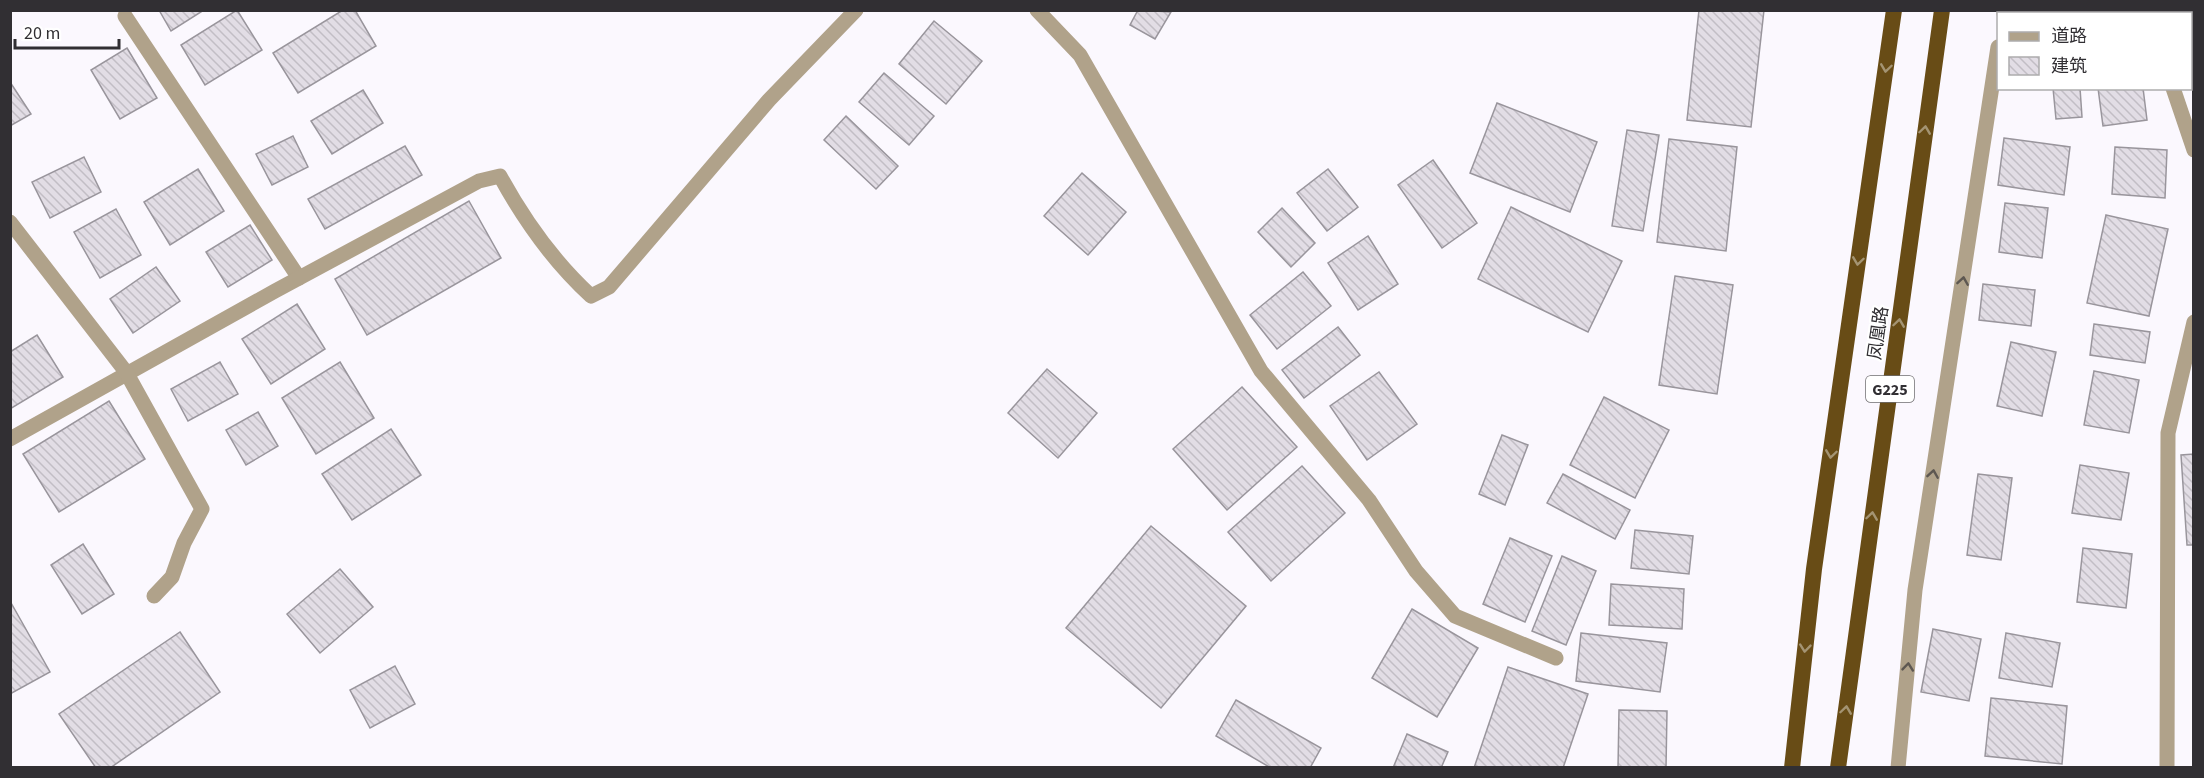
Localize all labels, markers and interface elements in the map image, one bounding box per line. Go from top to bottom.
scale bar [15,12,118,50]
legend [1997,12,2192,90]
text: 20 m [24,21,60,46]
text: 道路 [2051,24,2087,49]
text: 建筑 [2051,54,2087,79]
one-way arrow [1880,64,1892,73]
one-way arrow [1919,125,1931,135]
one-way arrow [1853,257,1865,266]
one-way arrow [1956,277,1968,286]
street label: 凤凰路 [1862,305,1895,362]
one-way arrow [1892,319,1904,328]
road number: G225 [1866,376,1914,402]
one-way arrow [1825,450,1837,459]
one-way arrow [1926,470,1939,480]
one-way arrow [1866,512,1878,521]
one-way arrow [1800,643,1812,652]
one-way arrow [1901,663,1914,672]
one-way arrow [1839,705,1851,714]

